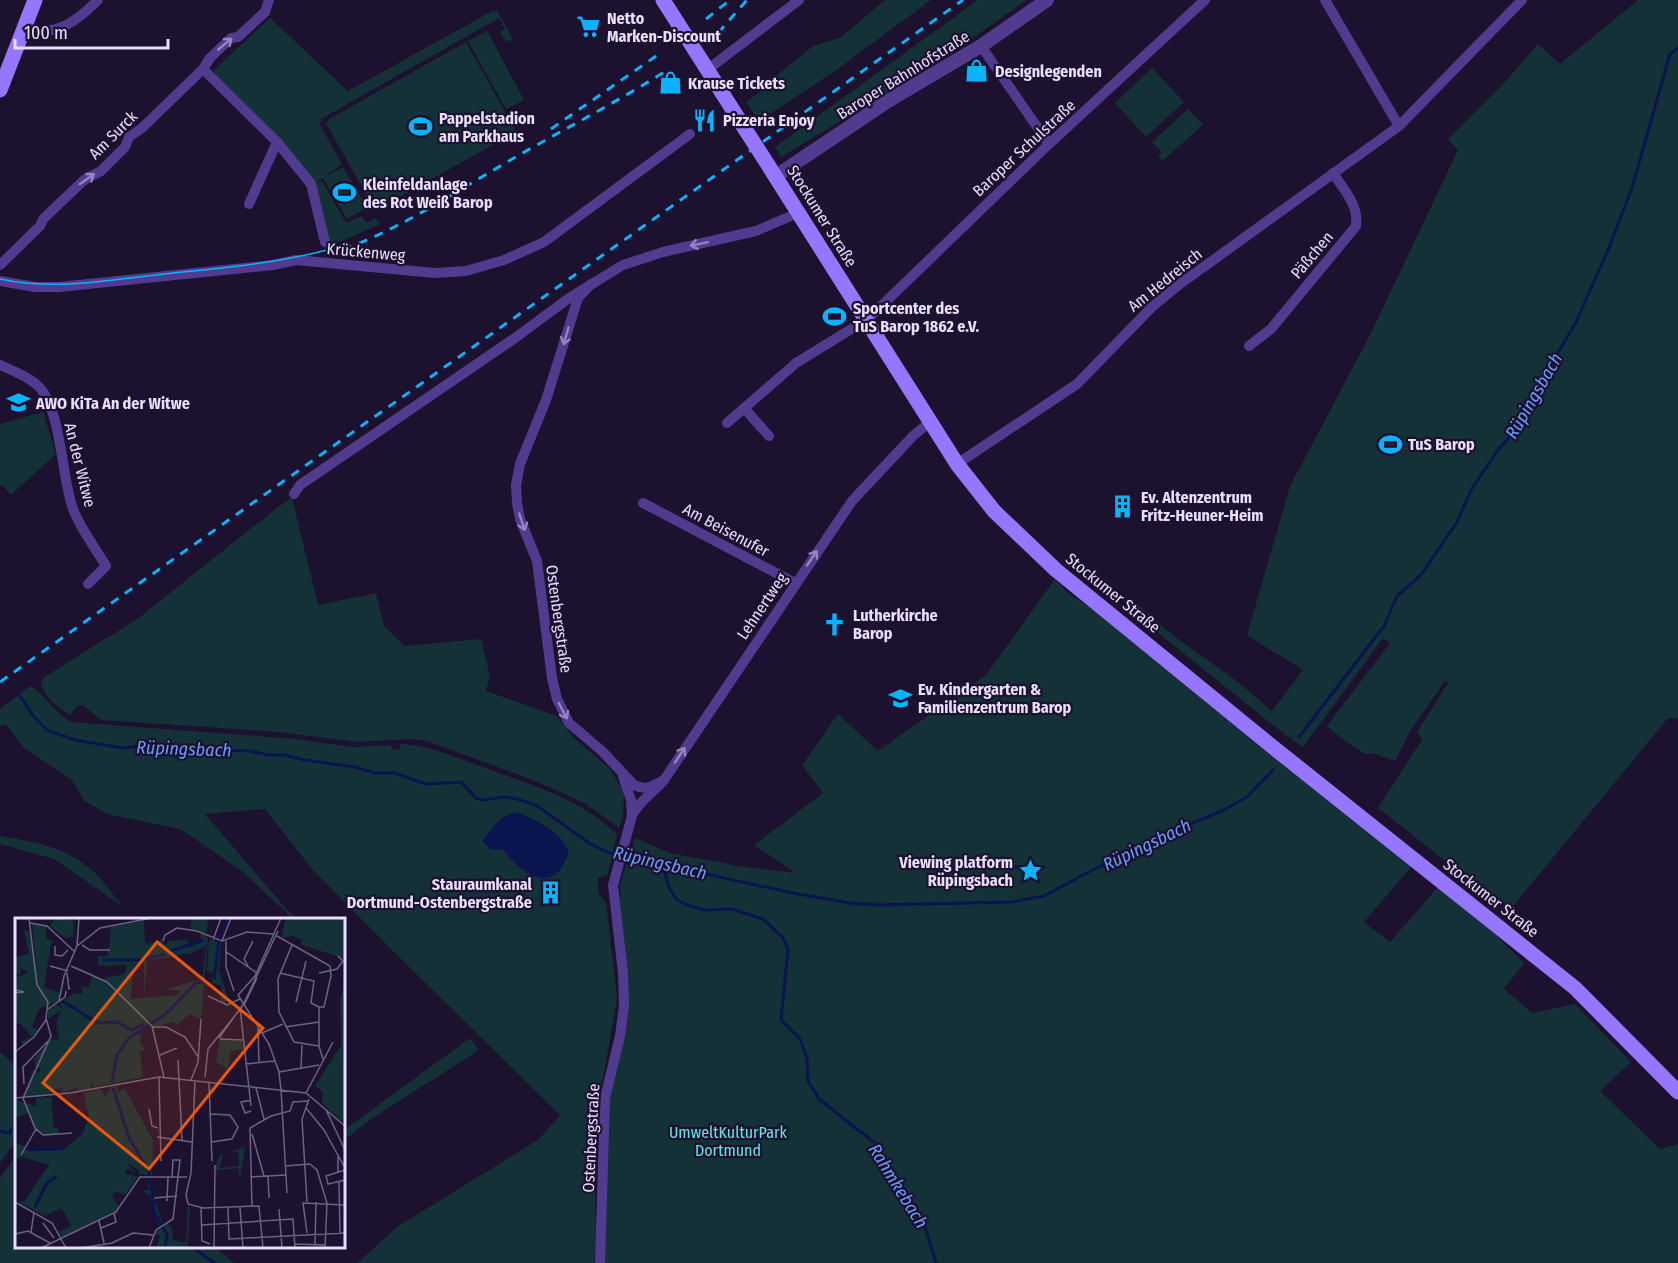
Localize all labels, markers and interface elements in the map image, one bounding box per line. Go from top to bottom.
place label: Netto Marken-Discount [607,9,721,46]
scale bar [15,12,168,50]
supermarket icon: Netto Marken-Discount [576,14,602,40]
text: 100 m [24,22,68,44]
street label: Baroper Bahnhofstraße [833,26,973,123]
one-way arrow [217,38,233,51]
shop icon: Designlegenden [964,58,990,84]
place label: Designlegenden [995,62,1102,81]
shop icon: Krause Tickets [657,70,683,96]
place label: Krause Tickets [688,74,785,93]
street label: Baroper Schulstraße [969,96,1079,200]
street label: Am Surck [85,107,141,163]
restaurant icon: Pizzeria Enjoy [692,107,718,133]
place label: Pappelstadion am Parkhaus [439,109,535,146]
place label: Pizzeria Enjoy [723,111,815,130]
sports icon: Pappelstadion am Parkhaus [408,114,434,140]
street label: Stockumer Straße [783,162,861,270]
one-way arrow [79,173,95,185]
place label: Kleinfeldanlage des Rot Weiß Barop [363,175,493,212]
sports icon: Kleinfeldanlage des Rot Weiß Barop [332,180,358,206]
street label: Päßchen [1287,228,1337,282]
street label: Krückenweg [326,239,407,265]
one-way arrow [690,239,709,251]
street label: Am Hedreisch [1124,244,1206,316]
place label: Sportcenter des TuS Barop 1862 e.V. [853,299,980,336]
sports icon: Sportcenter des TuS Barop 1862 e.V. [822,304,848,330]
one-way arrow [559,326,571,345]
water label: Rüpingsbach [1501,349,1567,443]
school or university icon: AWO KiTa An der Witwe [5,390,31,416]
place label: AWO KiTa An der Witwe [35,394,190,413]
street label: An der Witwe [60,421,100,509]
sports icon: TuS Barop [1377,431,1403,457]
place label: TuS Barop [1408,435,1475,454]
place label: Ev. Altenzentrum Fritz-Heuner-Heim [1141,488,1263,525]
building icon: Ev. Altenzentrum Fritz-Heuner-Heim [1110,493,1136,519]
street label: Am Beisenufer [680,499,773,561]
one-way arrow [517,512,528,530]
street label: Stockumer Straße [1062,549,1164,637]
one-way arrow [806,550,818,567]
street label: Ostenbergstraße [542,564,576,674]
street label: Lehnertweg [733,569,791,643]
place label: Lutherkirche Barop [853,606,938,643]
church icon: Lutherkirche Barop [822,611,848,637]
place label: Ev. Kindergarten & Familienzentrum Barop [918,680,1072,717]
school or university icon: Ev. Kindergarten & Familienzentrum Barop [887,685,913,711]
one-way arrow [558,701,569,719]
water label: Rüpingsbach [136,736,232,762]
one-way arrow [674,747,686,763]
water label: Rüpingsbach [1099,814,1195,876]
water label: Rüpingsbach [611,842,709,884]
place label: Viewing platform Rüpingsbach [898,853,1013,890]
street label: Stockumer Straße [1439,855,1543,941]
place icon: Viewing platform Rüpingsbach [1018,858,1044,884]
place label: Stauraumkanal Dortmund-Ostenbergstraße [347,875,533,912]
building icon: Stauraumkanal Dortmund-Ostenbergstraße [537,880,563,906]
inset map [15,918,345,1248]
street label: Ostenbergstraße [579,1083,603,1193]
park label: UmweltKulturPark Dortmund [669,1123,788,1160]
water label: Rahmkebach [863,1140,933,1232]

